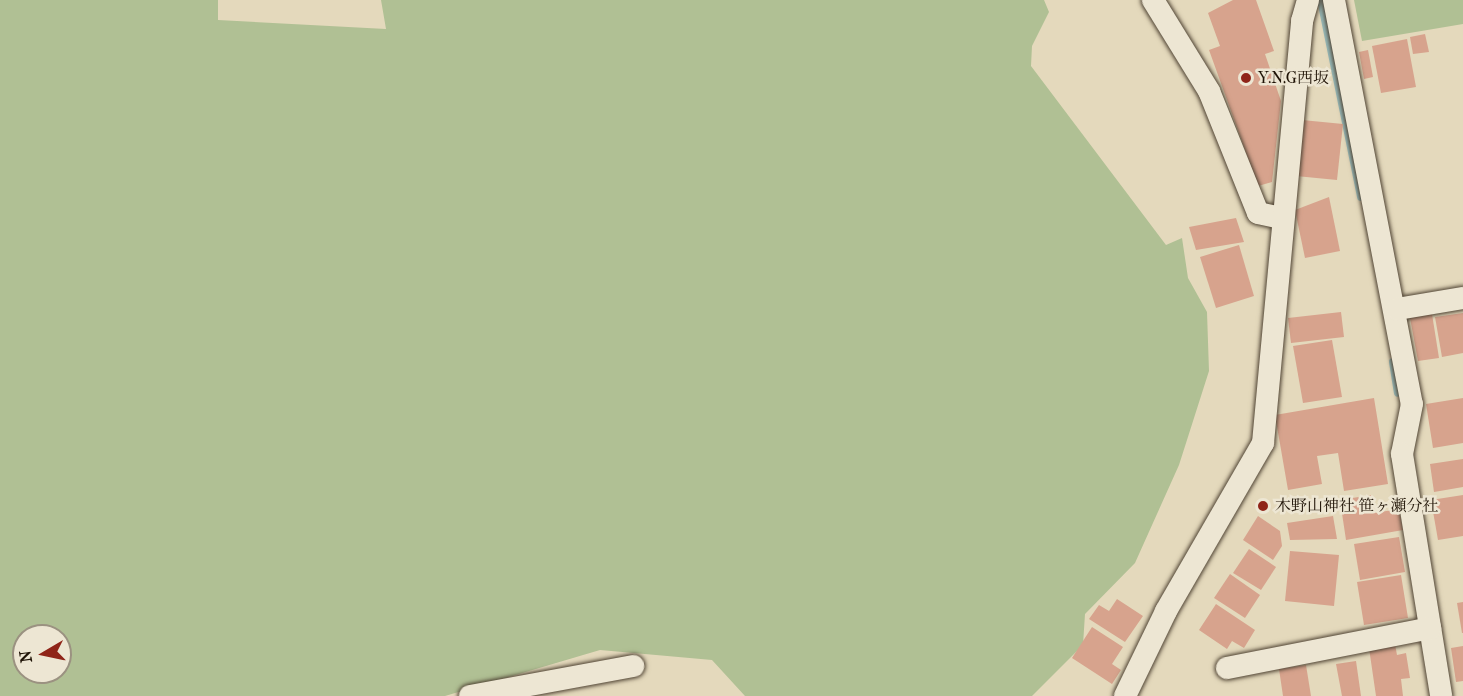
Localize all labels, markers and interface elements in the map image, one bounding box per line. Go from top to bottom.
place label: Y.N.G西坂 [1258,68,1329,88]
marker: Y.N.G西坂 [1239,71,1253,85]
place label: 木野山神社 笹ヶ瀬分社 [1275,496,1438,516]
marker: 木野山神社 笹ヶ瀬分社 [1256,499,1270,513]
north arrow [12,624,72,684]
text: N [15,649,36,664]

